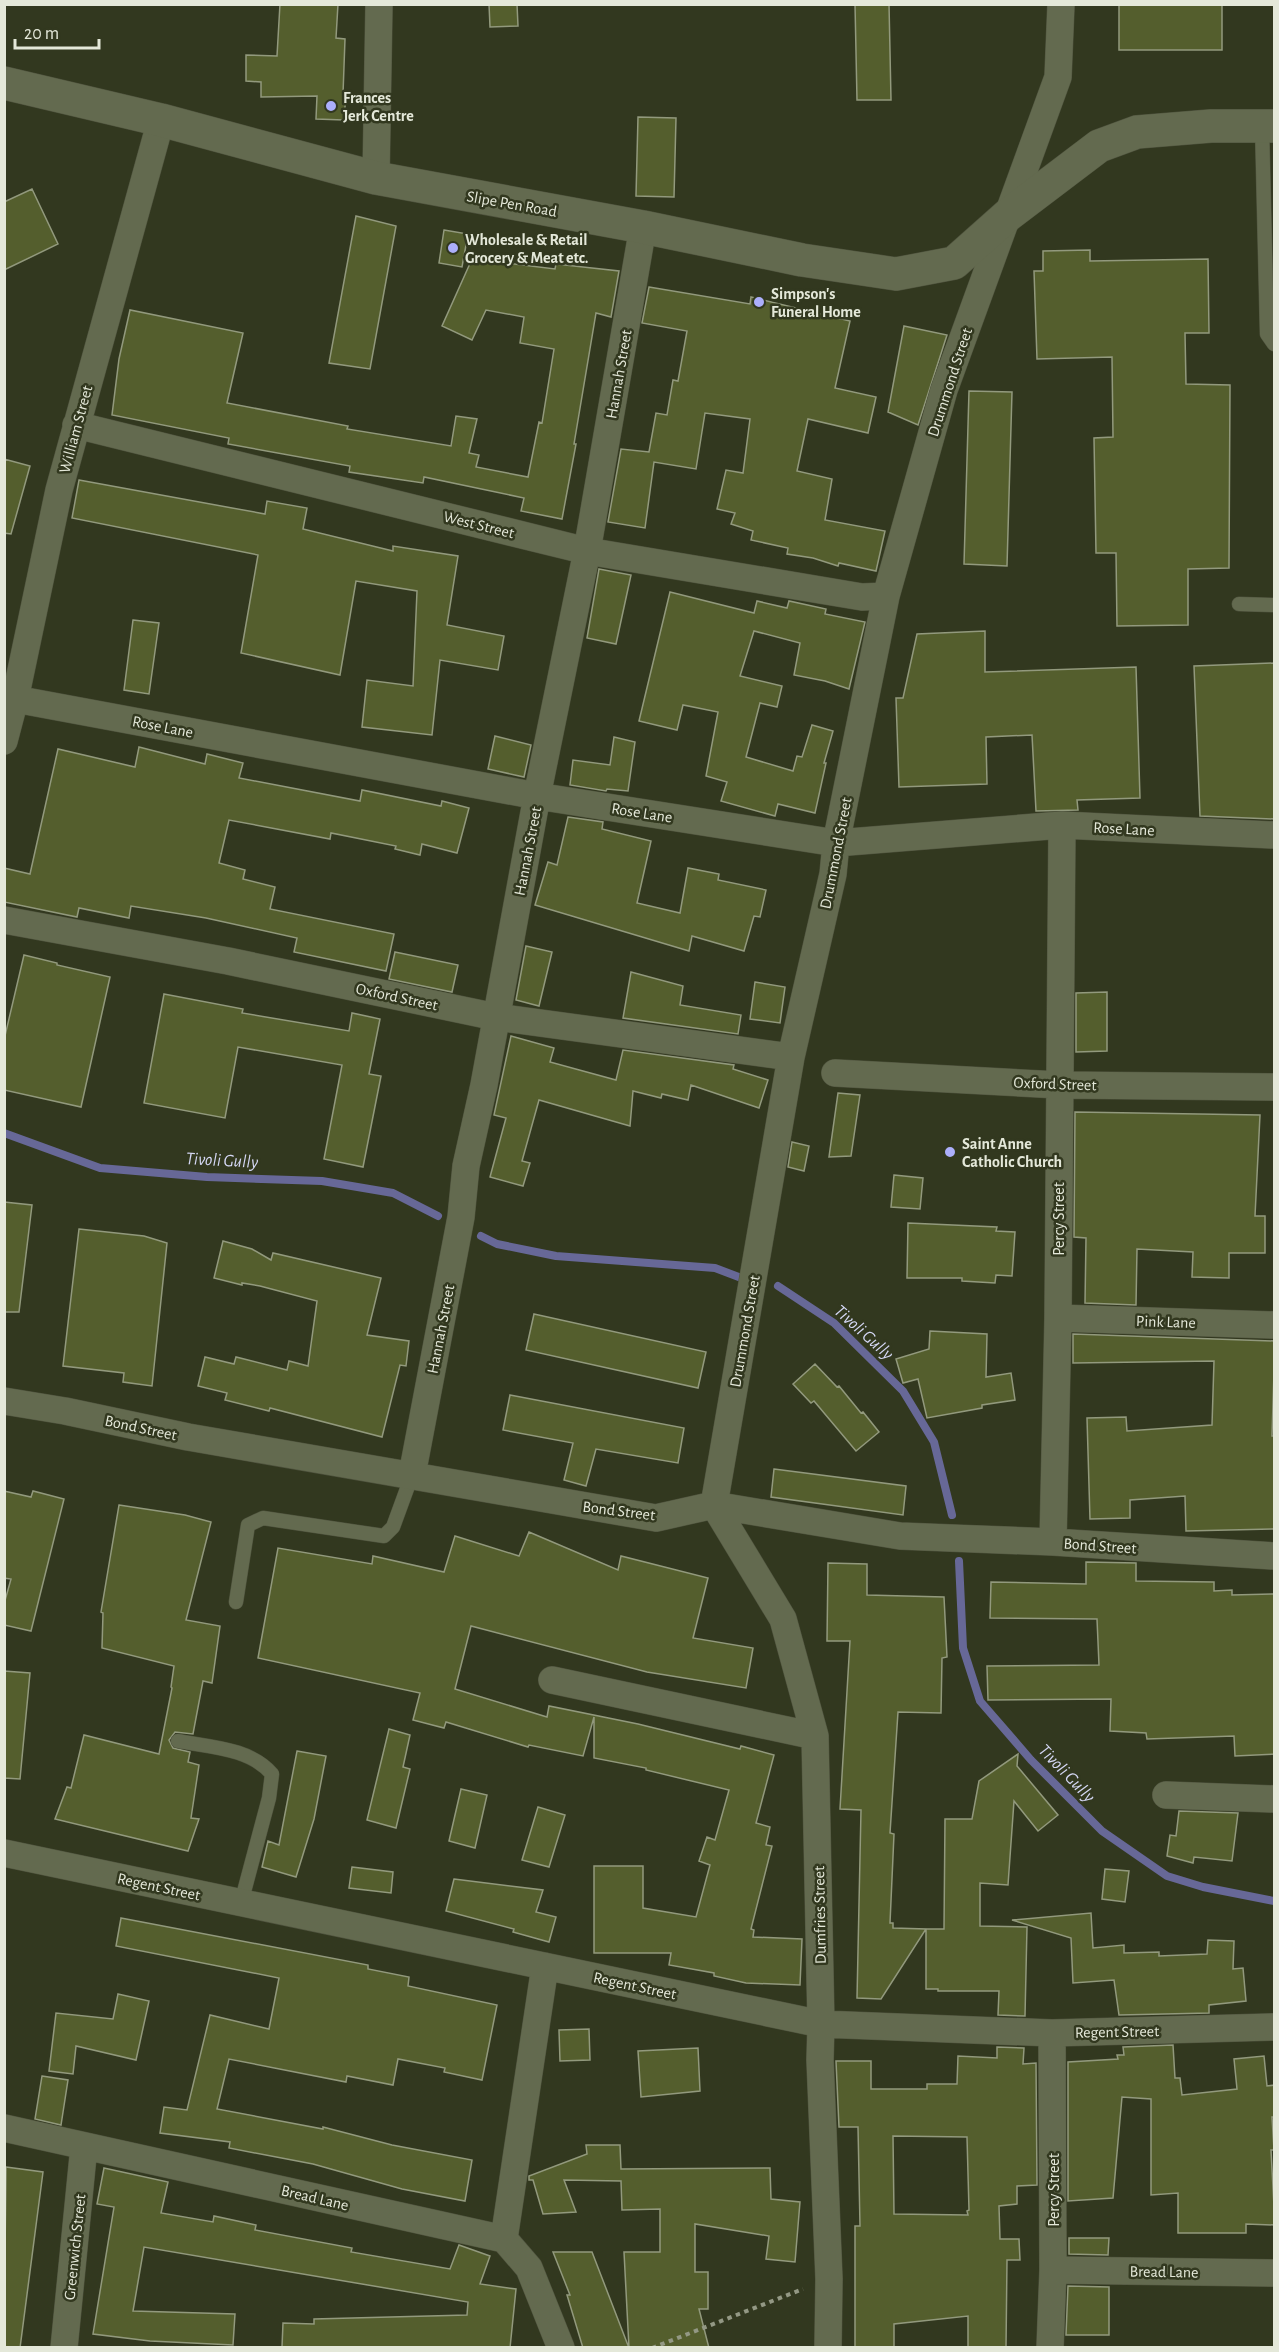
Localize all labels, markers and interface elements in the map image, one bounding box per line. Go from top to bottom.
scale bar [15,12,99,50]
text: 20 m [24,25,59,43]
place label: Frances Jerk Centre [343,90,414,124]
marker: Frances Jerk Centre [324,99,338,113]
street label: Slipe Pen Road [466,188,558,220]
place label: Wholesale & Retail Grocery & Meat etc. [465,232,588,267]
marker: Wholesale & Retail Grocery & Meat etc. [446,241,460,255]
place label: Simpson's Funeral Home [771,286,861,320]
marker: Simpson's Funeral Home [752,295,766,309]
street label: Drummond Street [925,326,975,439]
street label: Hannah Street [603,328,635,420]
street label: William Street [57,384,95,475]
street label: West Street [442,508,516,541]
street label: Rose Lane [131,713,195,741]
street label: Drummond Street [817,796,855,910]
street label: Rose Lane [610,800,674,826]
street label: Hannah Street [512,805,544,897]
street label: Rose Lane [1093,819,1155,839]
street label: Oxford Street [354,981,439,1013]
street label: Oxford Street [1013,1075,1097,1093]
place label: Saint Anne Catholic Church [962,1136,1062,1170]
marker: Saint Anne Catholic Church [943,1145,957,1159]
water label: Tivoli Gully [185,1150,259,1172]
street label: Percy Street [1051,1182,1068,1256]
street label: Drummond Street [727,1274,763,1388]
street label: Hannah Street [425,1283,457,1375]
water label: Tivoli Gully [830,1302,897,1364]
street label: Pink Lane [1136,1313,1196,1331]
street label: Bond Street [103,1413,178,1443]
street label: Bond Street [582,1499,656,1523]
street label: Bond Street [1063,1535,1137,1557]
water label: Tivoli Gully [1035,1741,1098,1806]
street label: Dumfries Street [811,1866,829,1964]
street label: Regent Street [116,1870,202,1904]
street label: Regent Street [592,1969,678,2003]
street label: Regent Street [1075,2023,1159,2041]
street label: Percy Street [1046,2153,1063,2227]
street label: Bread Lane [279,2182,350,2214]
street label: Greenwich Street [61,2193,89,2301]
street label: Bread Lane [1129,2263,1199,2281]

